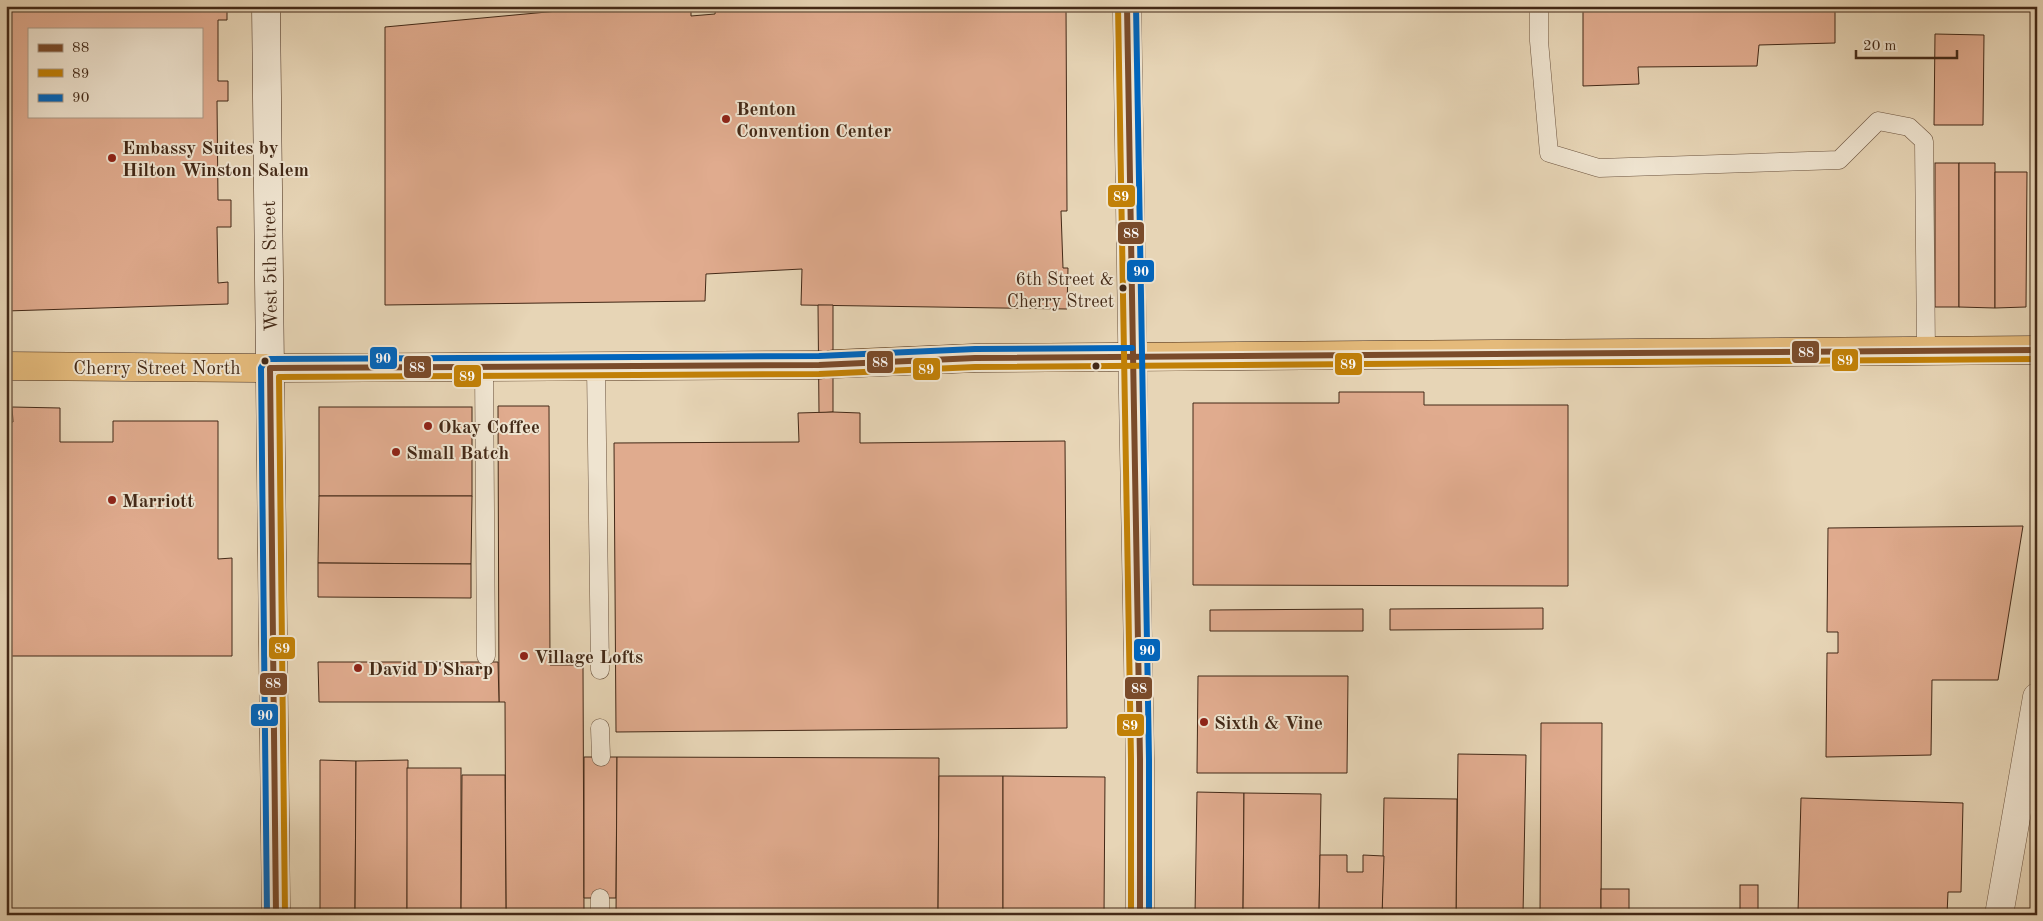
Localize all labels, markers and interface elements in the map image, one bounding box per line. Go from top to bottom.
legend [28,28,202,118]
scale bar [1856,28,1957,60]
text: 20 m [1863,39,1897,54]
text: 88 [72,41,89,56]
text: 89 [72,67,89,82]
text: 90 [72,91,89,106]
place label: Benton Convention Center [736,101,891,142]
marker: Benton Convention Center [720,113,732,125]
place label: Embassy Suites by Hilton Winston Salem [122,140,309,181]
marker: Embassy Suites by Hilton Winston Salem [106,152,118,164]
line badge: 89 [1107,184,1136,208]
text: 89 [1113,190,1129,204]
street label: West 5th Street [261,200,282,332]
line badge: 88 [1117,221,1145,245]
text: 88 [1123,227,1139,241]
line badge: 90 [1126,259,1155,283]
text: 90 [1133,265,1149,279]
place label: 6th Street & Cherry Street [1007,271,1114,311]
marker: 6th Street & Cherry Street [1118,283,1128,293]
line badge: 88 [1791,340,1820,364]
line badge: 90 [369,346,398,370]
text: 88 [1798,346,1814,360]
line badge: 89 [1831,348,1859,372]
line badge: 88 [866,350,894,374]
text: 90 [375,352,391,366]
line badge: 89 [1334,352,1363,376]
text: 89 [1837,354,1853,368]
line badge: 88 [403,355,432,379]
unlabelled marker [260,356,270,366]
text: 88 [872,356,888,370]
line badge: 89 [912,357,941,381]
text: 89 [1340,358,1356,372]
street label: Cherry Street North [73,360,241,379]
text: 88 [409,361,425,375]
unlabelled marker [1091,361,1101,371]
text: 89 [918,363,934,377]
line badge: 89 [453,364,482,388]
text: 89 [459,370,475,384]
place label: Okay Coffee [438,419,540,438]
marker: Okay Coffee [422,420,434,432]
place label: Small Batch [406,445,510,464]
marker: Small Batch [390,446,402,458]
place label: Marriott [122,493,194,512]
marker: Marriott [106,494,118,506]
line badge: 89 [268,636,296,660]
line badge: 90 [1133,638,1161,662]
text: 89 [274,642,290,656]
text: 90 [1139,644,1155,658]
place label: Village Lofts [534,649,643,668]
marker: Village Lofts [518,650,530,662]
place label: David D'Sharp [368,661,493,680]
marker: David D'Sharp [352,662,364,674]
line badge: 88 [259,672,288,696]
line badge: 88 [1124,676,1153,700]
text: 88 [265,677,281,691]
text: 88 [1131,682,1147,696]
line badge: 90 [250,703,279,727]
text: 90 [257,709,273,723]
line badge: 89 [1116,713,1145,737]
place label: Sixth & Vine [1214,715,1323,734]
marker: Sixth & Vine [1198,716,1210,728]
text: 89 [1122,719,1138,733]

